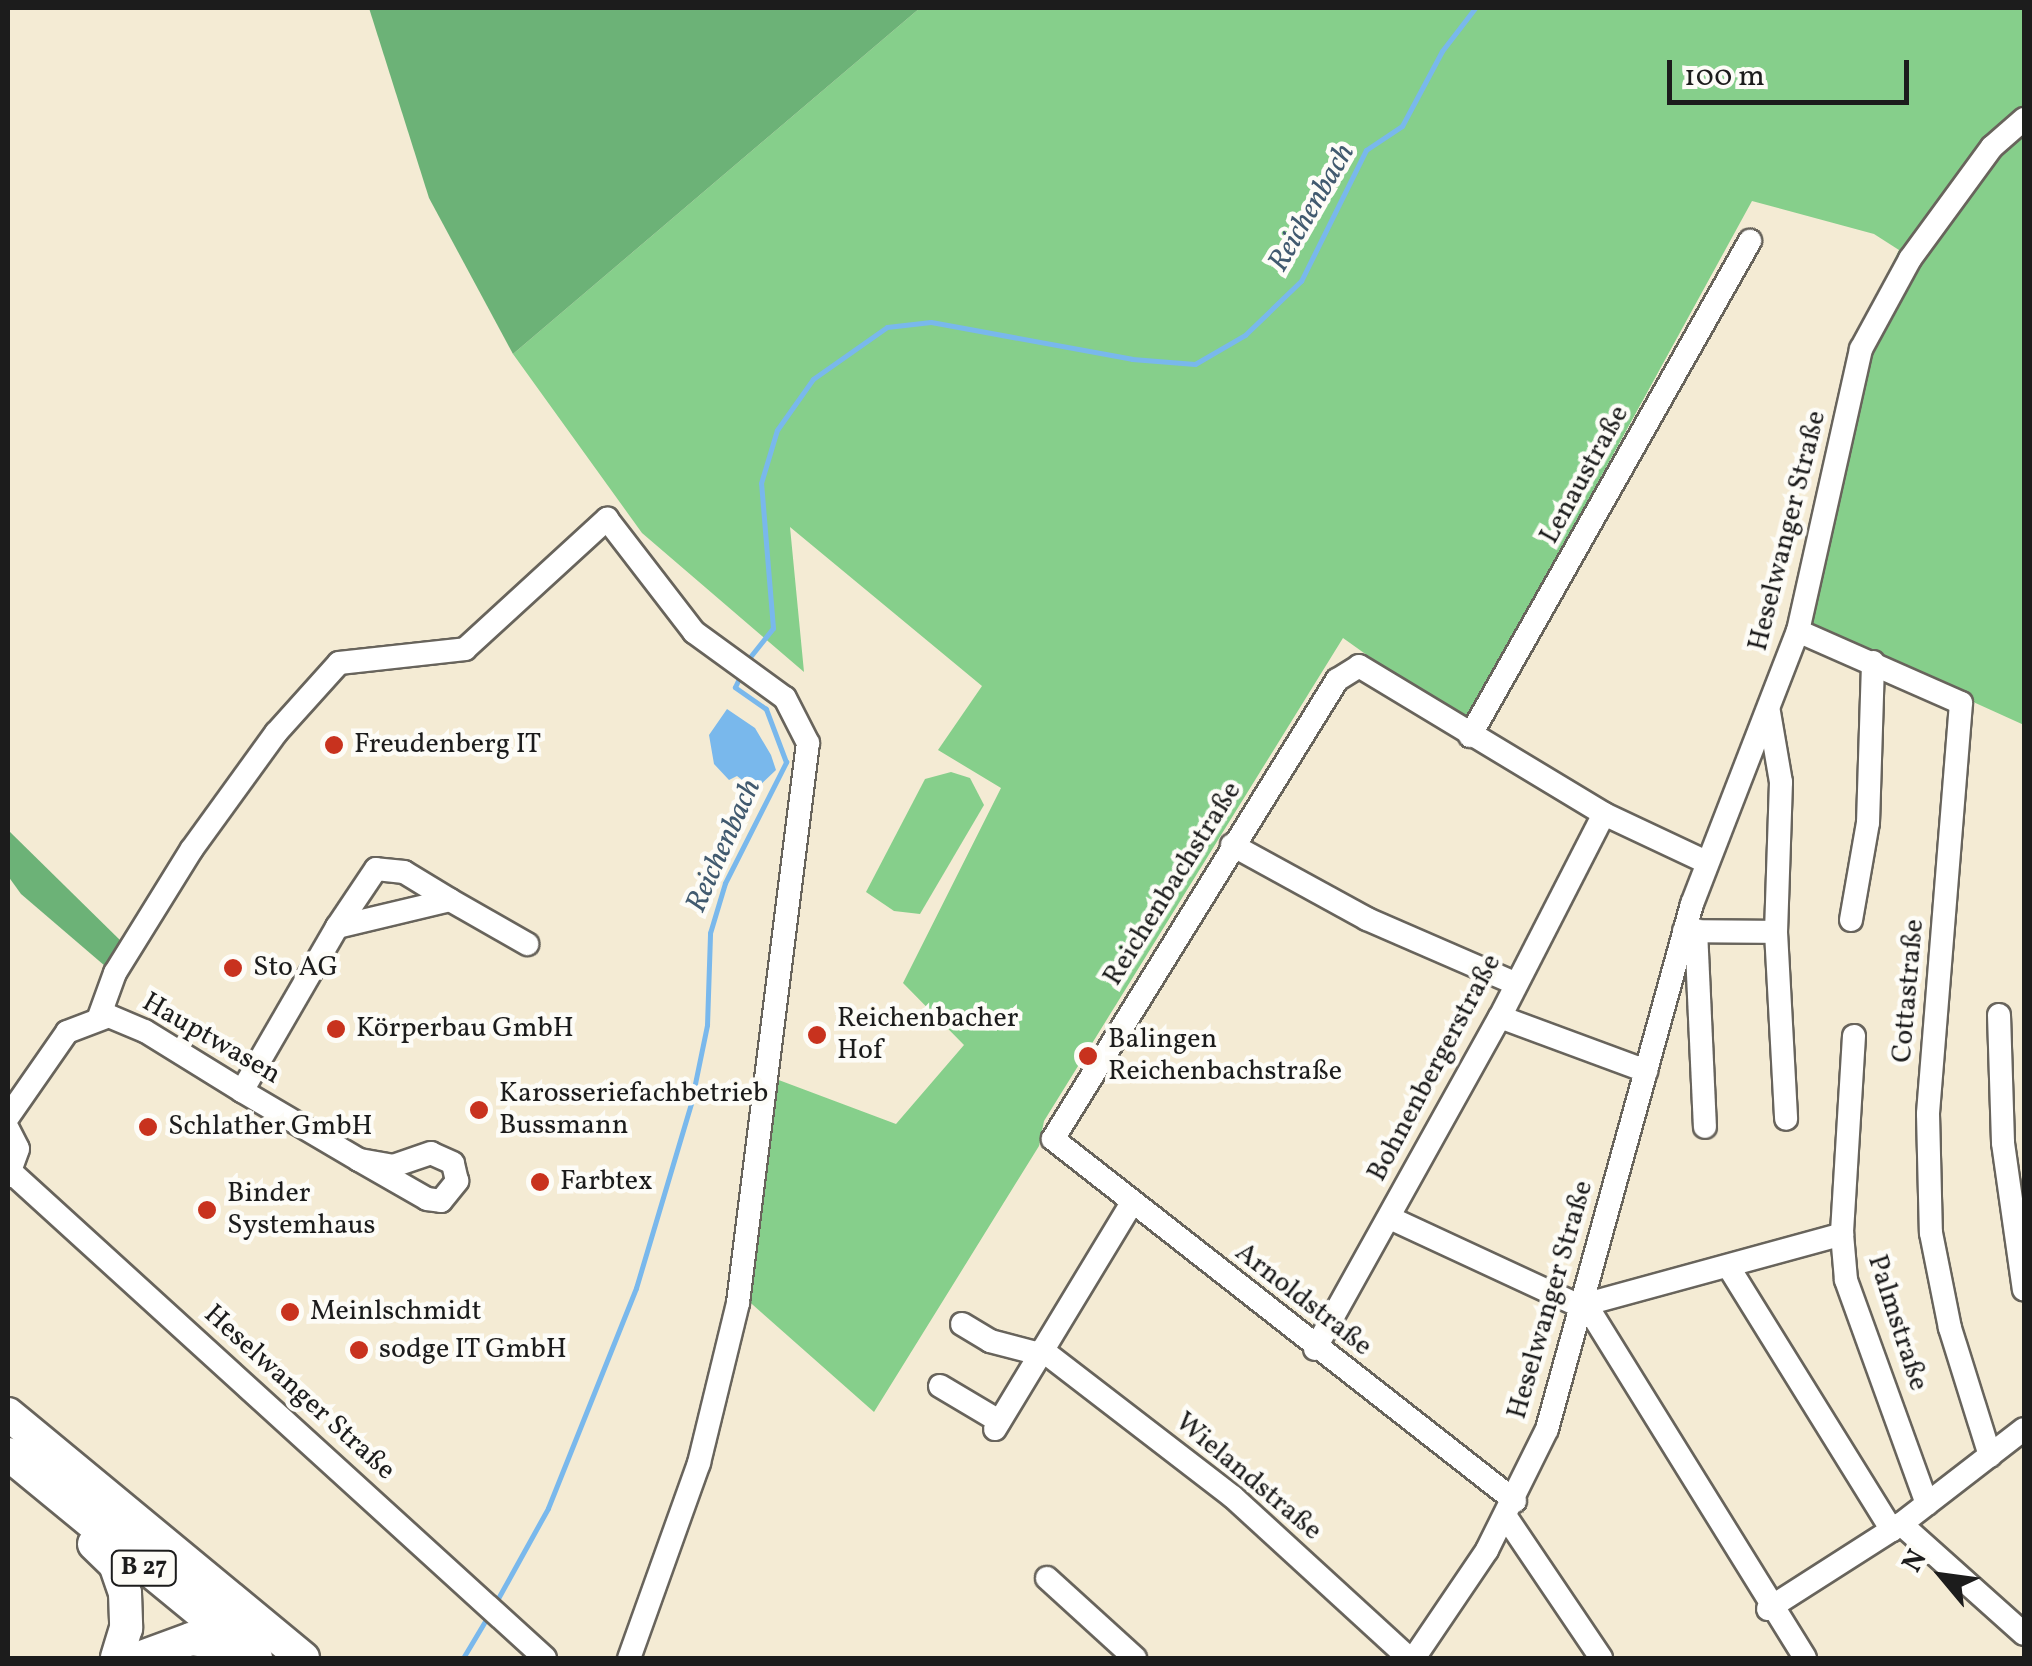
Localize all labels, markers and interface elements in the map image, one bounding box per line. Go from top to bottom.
scale bar [1672,40,1914,102]
text: 100 m [1684,56,1765,98]
water label: Reichenbach [1261,138,1363,278]
street label: Lenaustraße [1533,400,1637,550]
street label: Heselwanger Straße [1742,407,1834,655]
place label: Freudenberg IT [354,728,541,762]
marker: Freudenberg IT [323,734,345,756]
water label: Reichenbach [679,774,769,918]
street label: Reichenbachstraße [1097,776,1249,992]
street label: Cottastraße [1886,918,1932,1064]
street label: Bohnenbergerstraße [1361,949,1509,1187]
place label: Sto AG [253,951,338,985]
marker: Sto AG [222,957,244,979]
street label: Hauptwasen [136,986,286,1092]
place label: Reichenbacher Hof [837,1002,1019,1068]
place label: Körperbau GmbH [356,1012,574,1046]
marker: Körperbau GmbH [325,1018,347,1040]
place label: Balingen Reichenbachstraße [1108,1023,1342,1089]
marker: Reichenbacher Hof [806,1024,828,1046]
marker: Balingen Reichenbachstraße [1077,1045,1099,1067]
place label: Karosseriefachbetrieb Bussmann [499,1077,768,1143]
marker: Karosseriefachbetrieb Bussmann [468,1099,490,1121]
place label: Schlather GmbH [168,1110,373,1144]
marker: Schlather GmbH [137,1116,159,1138]
place label: Farbtex [560,1165,653,1199]
marker: Farbtex [529,1171,551,1193]
place label: Binder Systemhaus [227,1177,376,1243]
street label: Heselwanger Straße [1501,1177,1601,1423]
marker: Binder Systemhaus [196,1199,218,1221]
street label: Arnoldstraße [1228,1236,1378,1364]
street label: Palmstraße [1859,1251,1935,1395]
place label: Meinlschmidt [310,1295,482,1329]
street label: Heselwanger Straße [196,1298,402,1488]
marker: Meinlschmidt [279,1301,301,1323]
place label: sodge IT GmbH [379,1333,568,1367]
marker: sodge IT GmbH [348,1339,370,1361]
street label: Wielandstraße [1168,1406,1328,1548]
north arrow [1892,1526,1992,1626]
text: N [1893,1543,1937,1580]
road number: B 27 [109,1548,179,1588]

